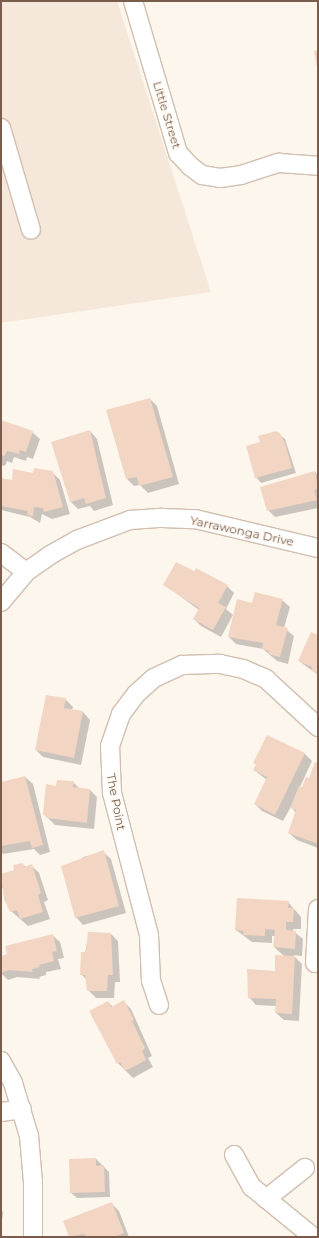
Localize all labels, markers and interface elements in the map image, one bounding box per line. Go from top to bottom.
street label: Little Street [150,80,184,150]
street label: Yarrawonga Drive [189,513,295,549]
street label: The Point [103,772,129,832]

